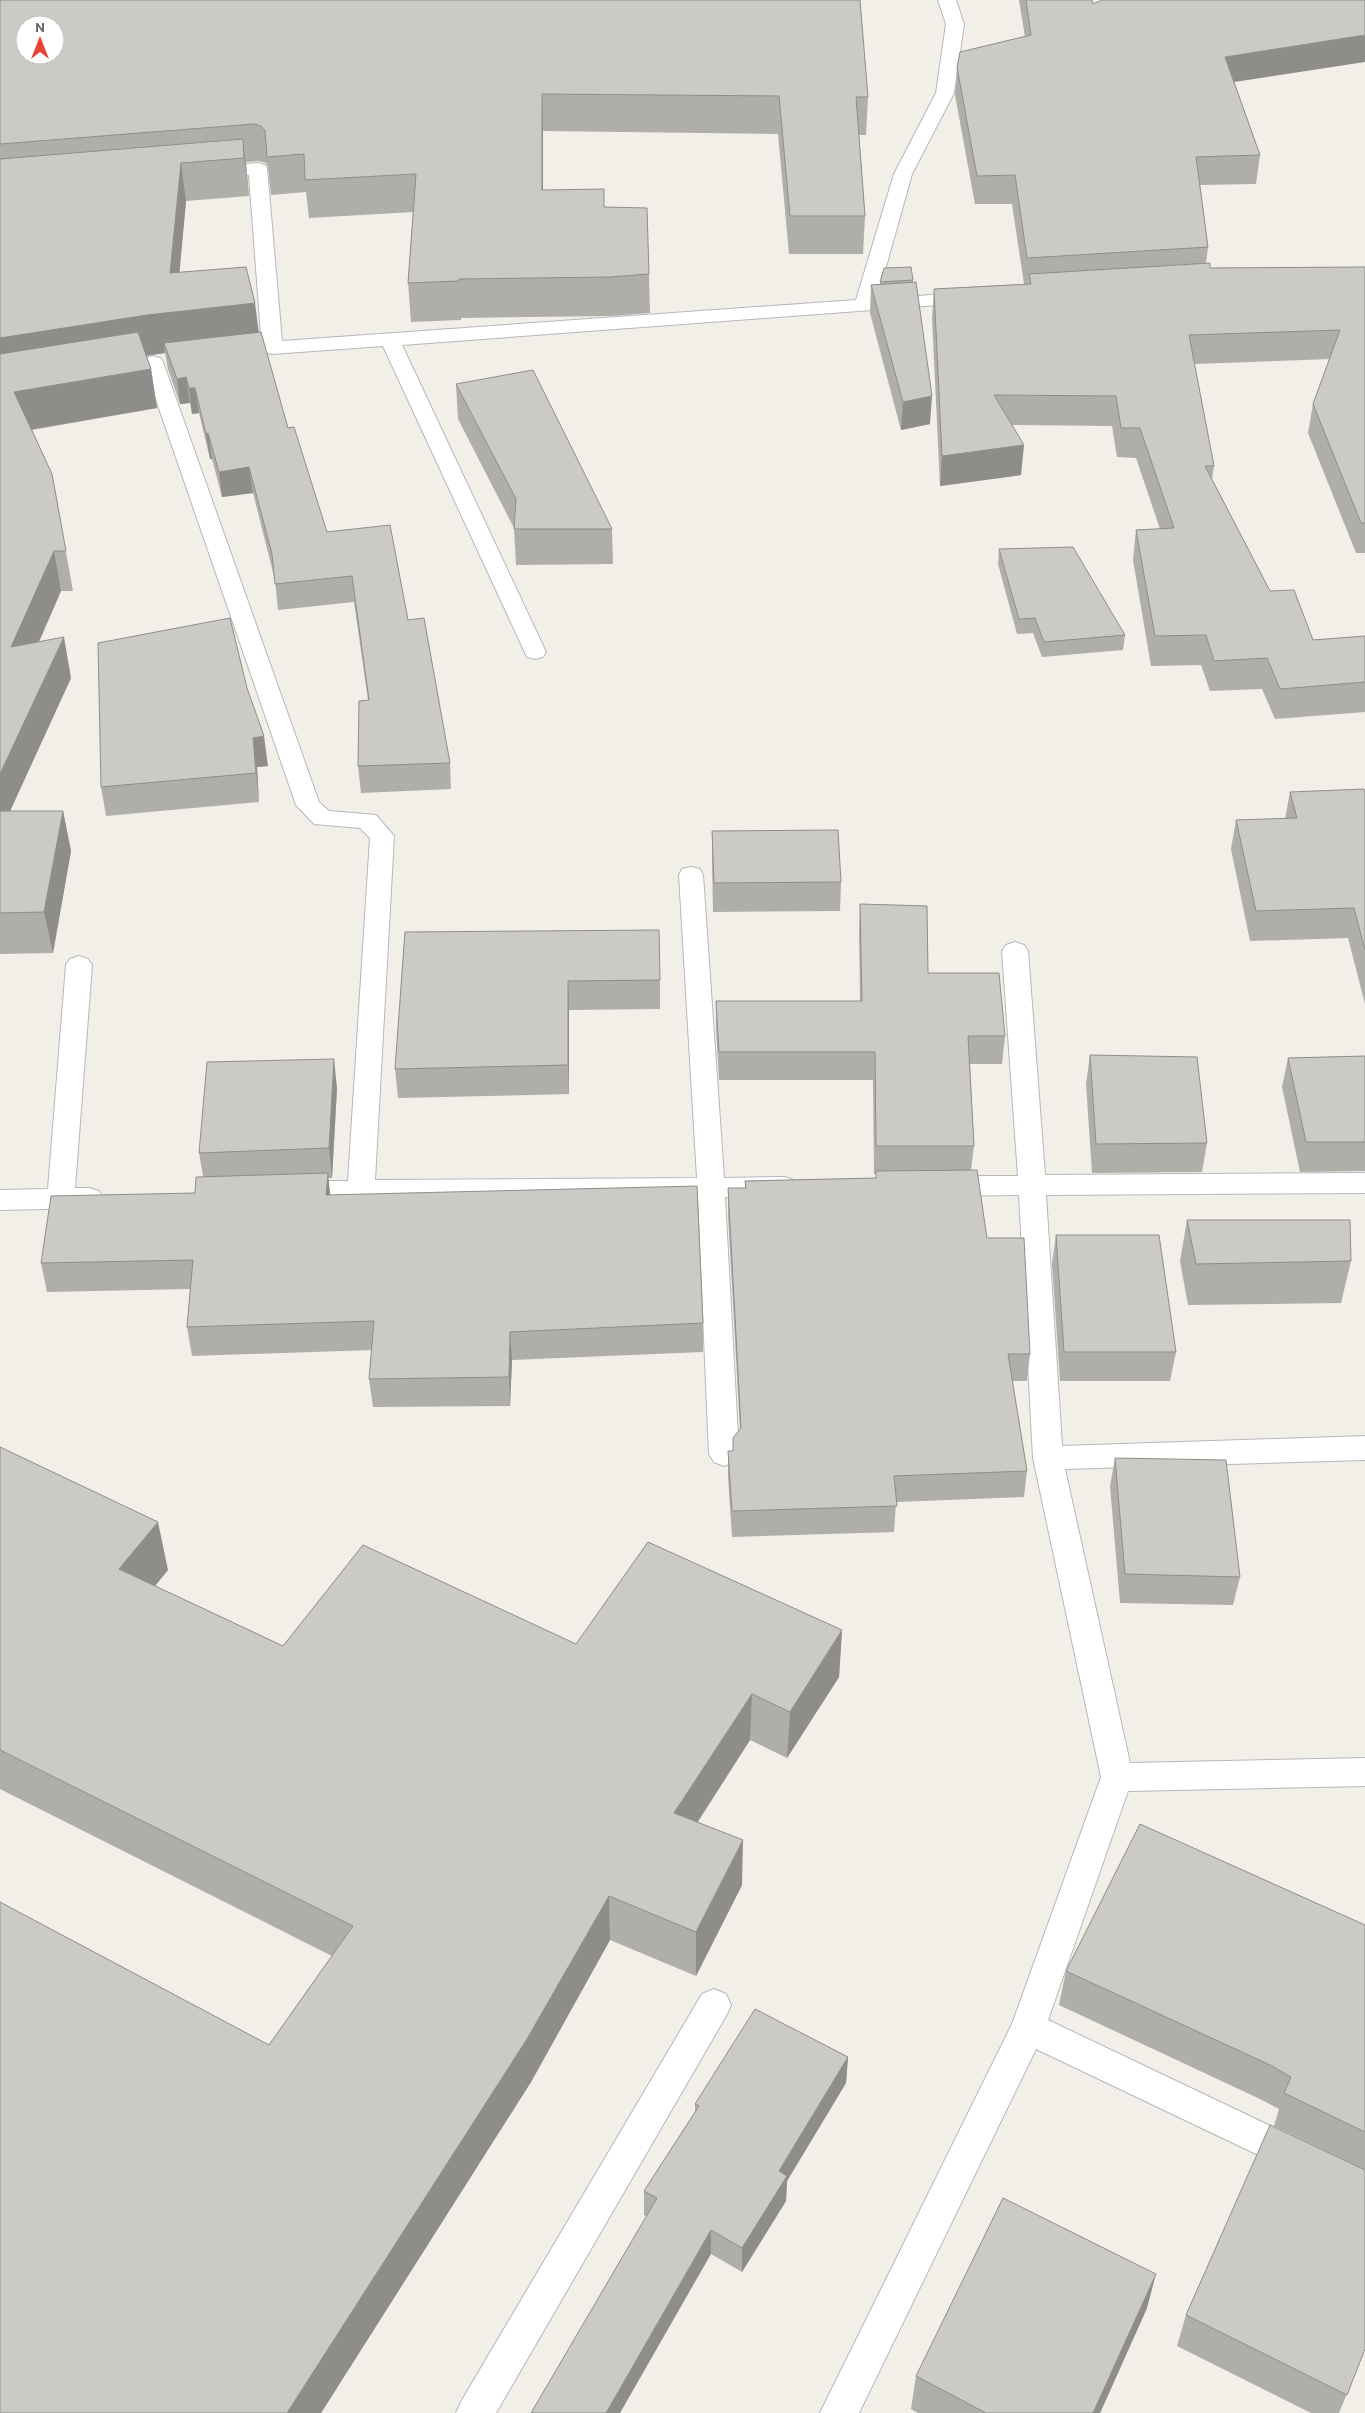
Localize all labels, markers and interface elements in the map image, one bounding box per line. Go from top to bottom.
north arrow [15,15,65,65]
text: N [35,20,45,37]

